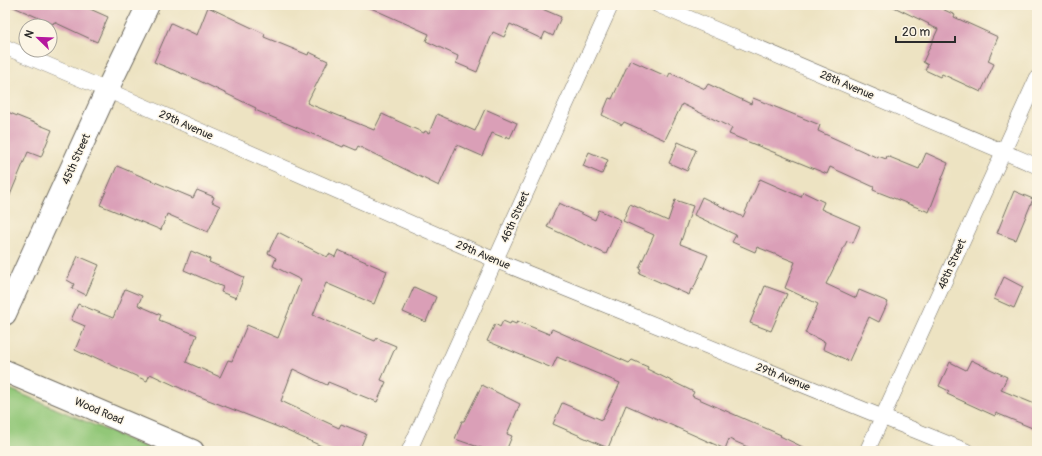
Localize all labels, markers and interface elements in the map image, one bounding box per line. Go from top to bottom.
north arrow [18,18,58,58]
scale bar [896,18,955,44]
text: 20 m [902,25,931,40]
text: N [22,28,37,40]
street label: 28th Avenue [818,68,877,102]
street label: 29th Avenue [157,107,215,143]
street label: 45th Street [59,131,93,186]
street label: 46th Street [498,189,532,245]
street label: 48th Street [935,236,969,291]
street label: 29th Avenue [454,238,513,272]
street label: 29th Avenue [754,360,813,394]
street label: Wood Road [73,395,125,427]

